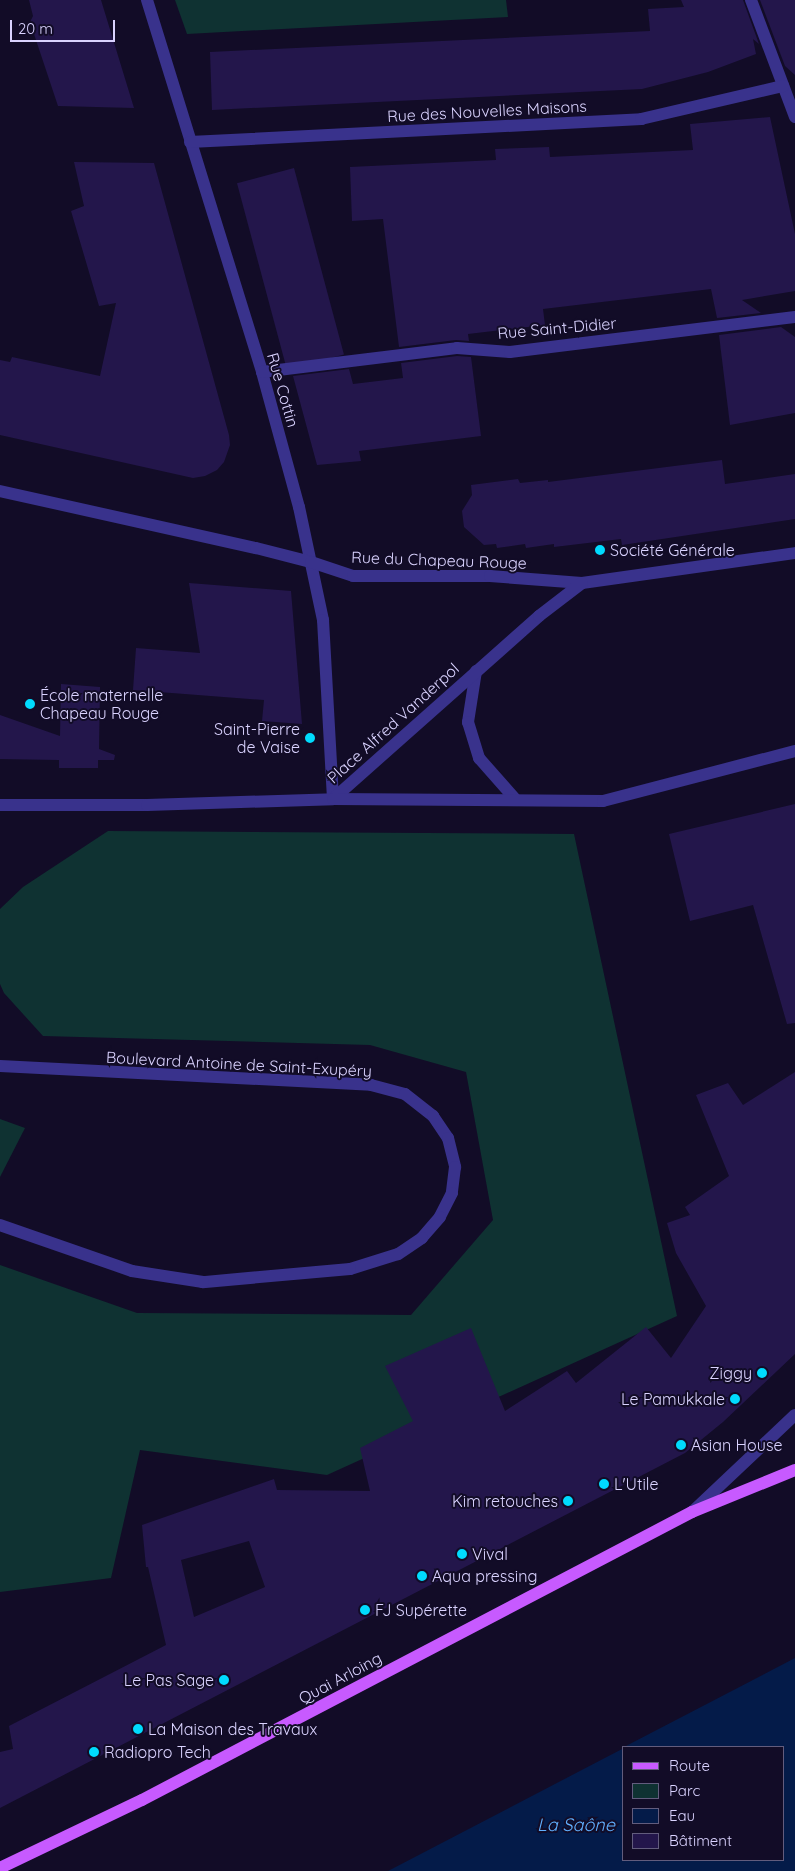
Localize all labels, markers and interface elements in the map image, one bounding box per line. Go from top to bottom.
scale bar [12,10,118,42]
text: 20 m [18,19,53,38]
street label: Rue des Nouvelles Maisons [387,96,587,126]
street label: Rue Saint-Didier [497,313,617,343]
street label: Rue Cottin [263,350,303,430]
place label: Société Générale [610,540,735,560]
marker: Société Générale [594,544,606,556]
street label: Rue du Chapeau Rouge [351,547,527,573]
street label: Place Alfred Vanderpol [323,659,463,787]
place label: École maternelle Chapeau Rouge [40,685,163,723]
marker: École maternelle Chapeau Rouge [24,698,36,710]
place label: Saint-Pierre de Vaise [214,719,300,757]
marker: Saint-Pierre de Vaise [304,732,316,744]
street label: Boulevard Antoine de Saint-Exupéry [106,1047,372,1081]
place label: Ziggy [709,1363,752,1383]
marker: Ziggy [756,1367,768,1379]
place label: Le Pamukkale [621,1389,725,1409]
marker: Le Pamukkale [729,1393,741,1405]
place label: Asian House [691,1435,782,1455]
marker: Asian House [675,1439,687,1451]
place label: L'Utile [614,1474,658,1494]
marker: L'Utile [598,1478,610,1490]
place label: Kim retouches [452,1491,558,1511]
marker: Kim retouches [562,1495,574,1507]
place label: Vival [472,1544,508,1564]
marker: Vival [456,1548,468,1560]
place label: Aqua pressing [432,1566,537,1586]
marker: Aqua pressing [416,1570,428,1582]
place label: FJ Supérette [375,1600,467,1620]
marker: FJ Supérette [359,1604,371,1616]
street label: Quai Arloing [295,1648,385,1708]
place label: Le Pas Sage [124,1670,214,1690]
marker: Le Pas Sage [218,1674,230,1686]
place label: La Maison des Travaux [148,1719,317,1739]
marker: La Maison des Travaux [132,1723,144,1735]
place label: Radiopro Tech [104,1742,211,1762]
marker: Radiopro Tech [88,1746,100,1758]
legend [622,1746,785,1861]
text: Route [669,1756,710,1775]
text: Parc [669,1781,700,1800]
text: Eau [669,1806,695,1825]
water label: La Saône [537,1814,615,1836]
text: Bâtiment [669,1831,732,1850]

